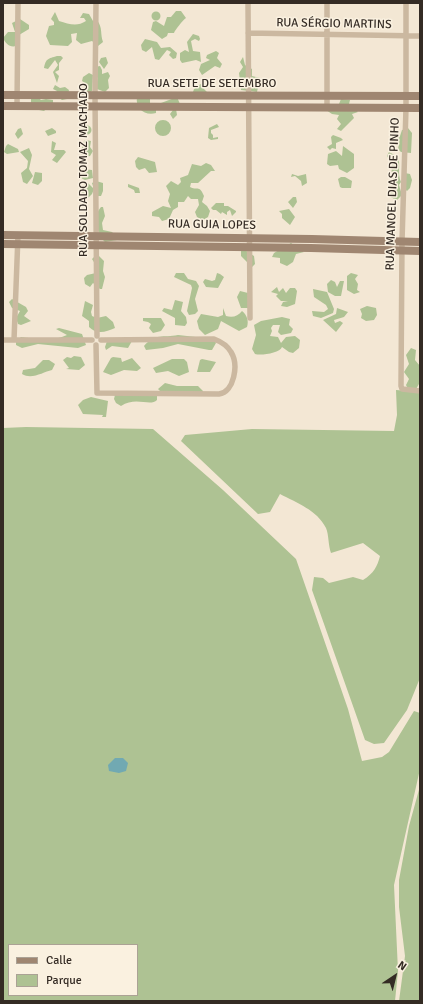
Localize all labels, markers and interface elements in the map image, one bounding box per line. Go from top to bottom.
street label: RUA SÉRGIO MARTINS [276,16,392,32]
street label: RUA SETE DE SETEMBRO [148,77,276,91]
street label: RUA SOLDADO TOMAZ MACHADO [77,83,91,257]
street label: RUA MANOEL DIAS DE PINHO [383,117,403,271]
street label: RUA GUIA LOPES [168,217,256,233]
legend [8,944,138,996]
text: Calle [46,953,72,968]
north arrow [375,956,415,996]
text: N [395,958,409,973]
text: Parque [46,973,82,988]

